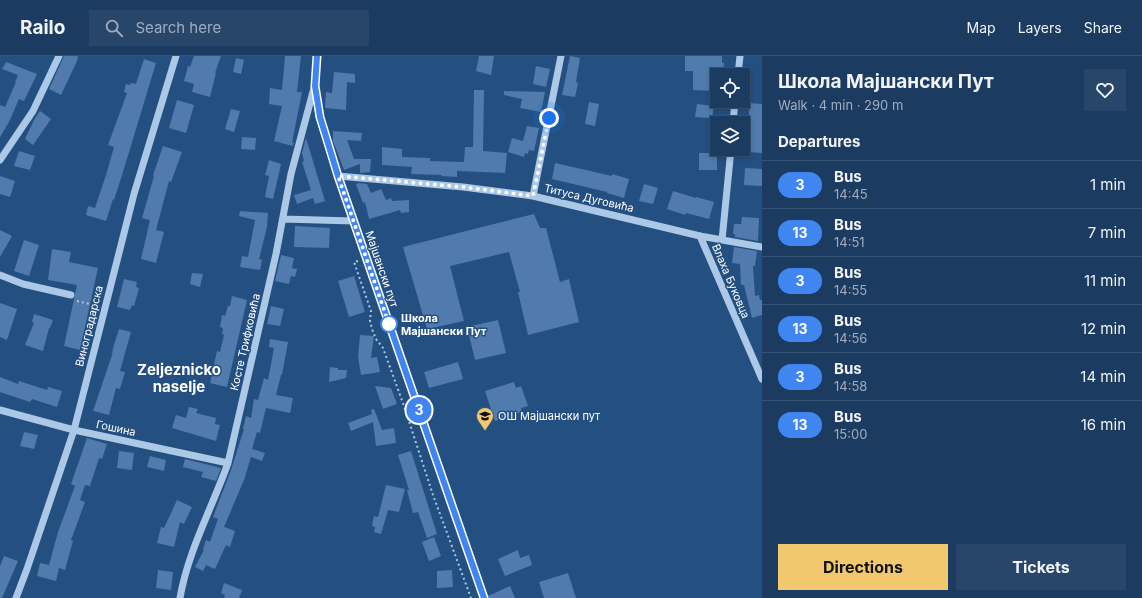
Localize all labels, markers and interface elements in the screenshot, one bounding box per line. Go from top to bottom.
search box [89,10,369,46]
text: Railo [20,16,65,39]
icon: search [103,17,125,39]
text: Search here [135,18,221,37]
text: Map [967,19,996,36]
text: Layers [1018,19,1062,36]
text: Share [1084,19,1122,36]
map controls [710,68,750,156]
button: locate [710,68,750,108]
button: heart [1084,69,1126,111]
text: Школа Мајшански Пут [778,70,994,93]
text: Walk · 4 min · 290 m [778,97,903,113]
your location [539,108,559,128]
button: layers [710,116,750,156]
text: Departures [778,132,860,151]
text: Bus [834,167,862,186]
text: 1 min [1090,175,1126,194]
text: 3 [795,176,805,193]
street label: Титуса Дуговића [543,181,635,215]
text: 14:45 [834,186,868,202]
text: Bus [834,215,862,234]
text: 7 min [1088,223,1126,242]
text: 13 [792,224,808,241]
street label: Мајшански пут [362,229,402,310]
text: 14:51 [834,234,865,250]
street label: Влаха Буковца [709,242,753,320]
text: Bus [834,263,862,282]
text: 11 min [1084,271,1126,290]
text: 3 [795,272,805,289]
text: 14:55 [834,282,867,298]
street label: Виноградарска [72,284,106,368]
street label: Косте Трифковића [227,292,263,392]
place label: Школа Мајшански Пут [401,311,487,338]
text: Bus [834,311,862,330]
marker: Школа Мајшански Пут [380,315,398,333]
text: 12 min [1081,319,1126,338]
text: 13 [792,320,808,337]
text: 14:56 [834,330,867,346]
text: Bus [834,359,862,378]
district label: Zeljeznicko naselje [137,360,221,396]
text: 14 min [1080,367,1126,386]
text: 3 [795,368,805,385]
text: 14:58 [834,378,867,394]
line badge: 3 [406,397,432,423]
text: 3 [414,401,424,418]
school or university icon: ОШ Мајшански пут [475,406,495,431]
text: Bus [834,407,862,426]
place label: ОШ Мајшански пут [498,409,601,423]
text: 16 min [1081,415,1126,434]
text: 13 [792,416,808,433]
street label: Гошина [95,417,137,439]
text: 15:00 [834,426,867,442]
button: Directions [778,544,948,590]
button: Tickets [956,544,1126,590]

